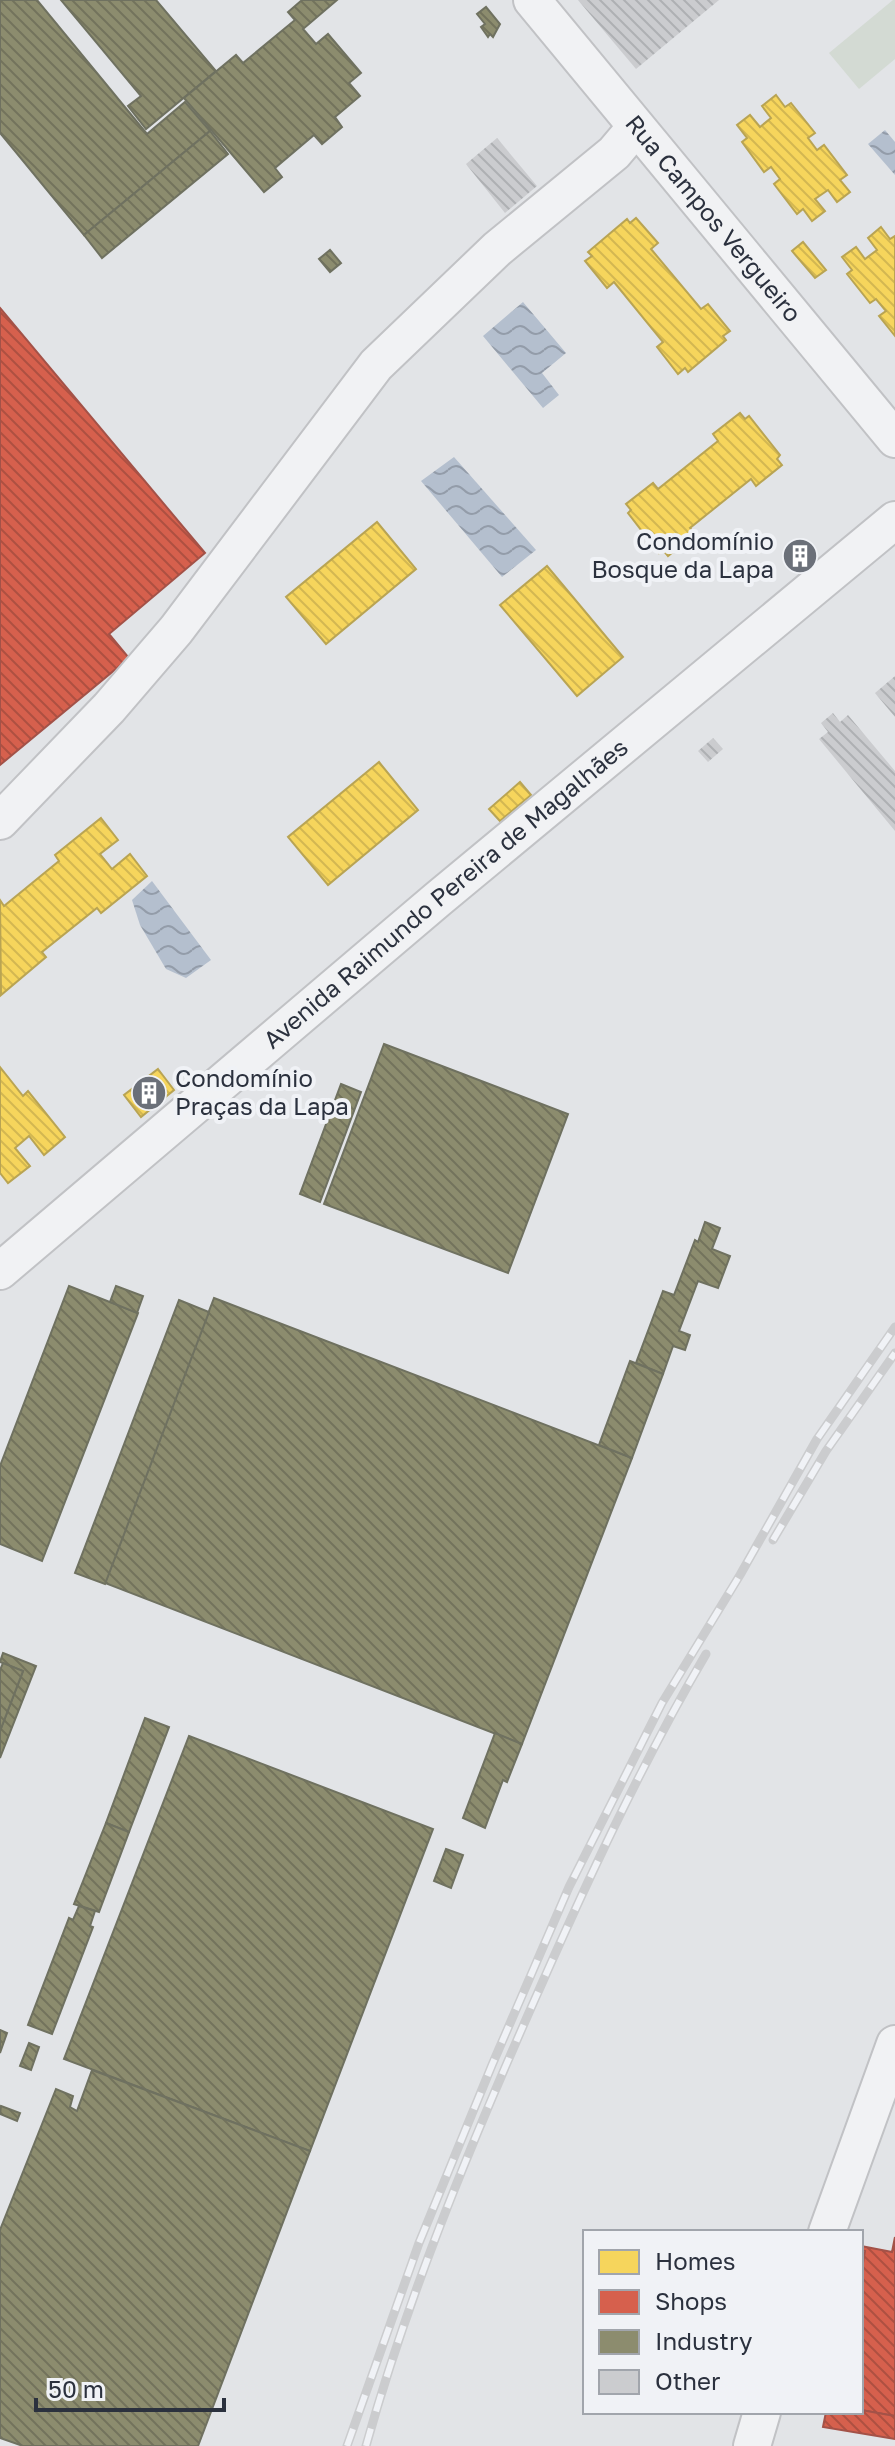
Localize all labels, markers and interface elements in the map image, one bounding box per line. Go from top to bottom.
street label: Rua Campos Vergueiro [620,109,808,327]
place label: Condomínio Bosque da Lapa [591,526,774,583]
building icon: Condomínio Bosque da Lapa [781,537,819,575]
street label: Avenida Raimundo Pereira de Magalhães [257,732,633,1054]
place label: Condomínio Praças da Lapa [175,1063,349,1120]
building icon: Condomínio Praças da Lapa [130,1074,168,1112]
legend [583,2230,863,2414]
text: Homes [655,2246,736,2275]
text: Shops [655,2286,727,2315]
text: Industry [655,2326,752,2355]
scale bar [36,2362,224,2412]
text: Other [655,2366,720,2395]
text: 50 m [48,2374,104,2403]

